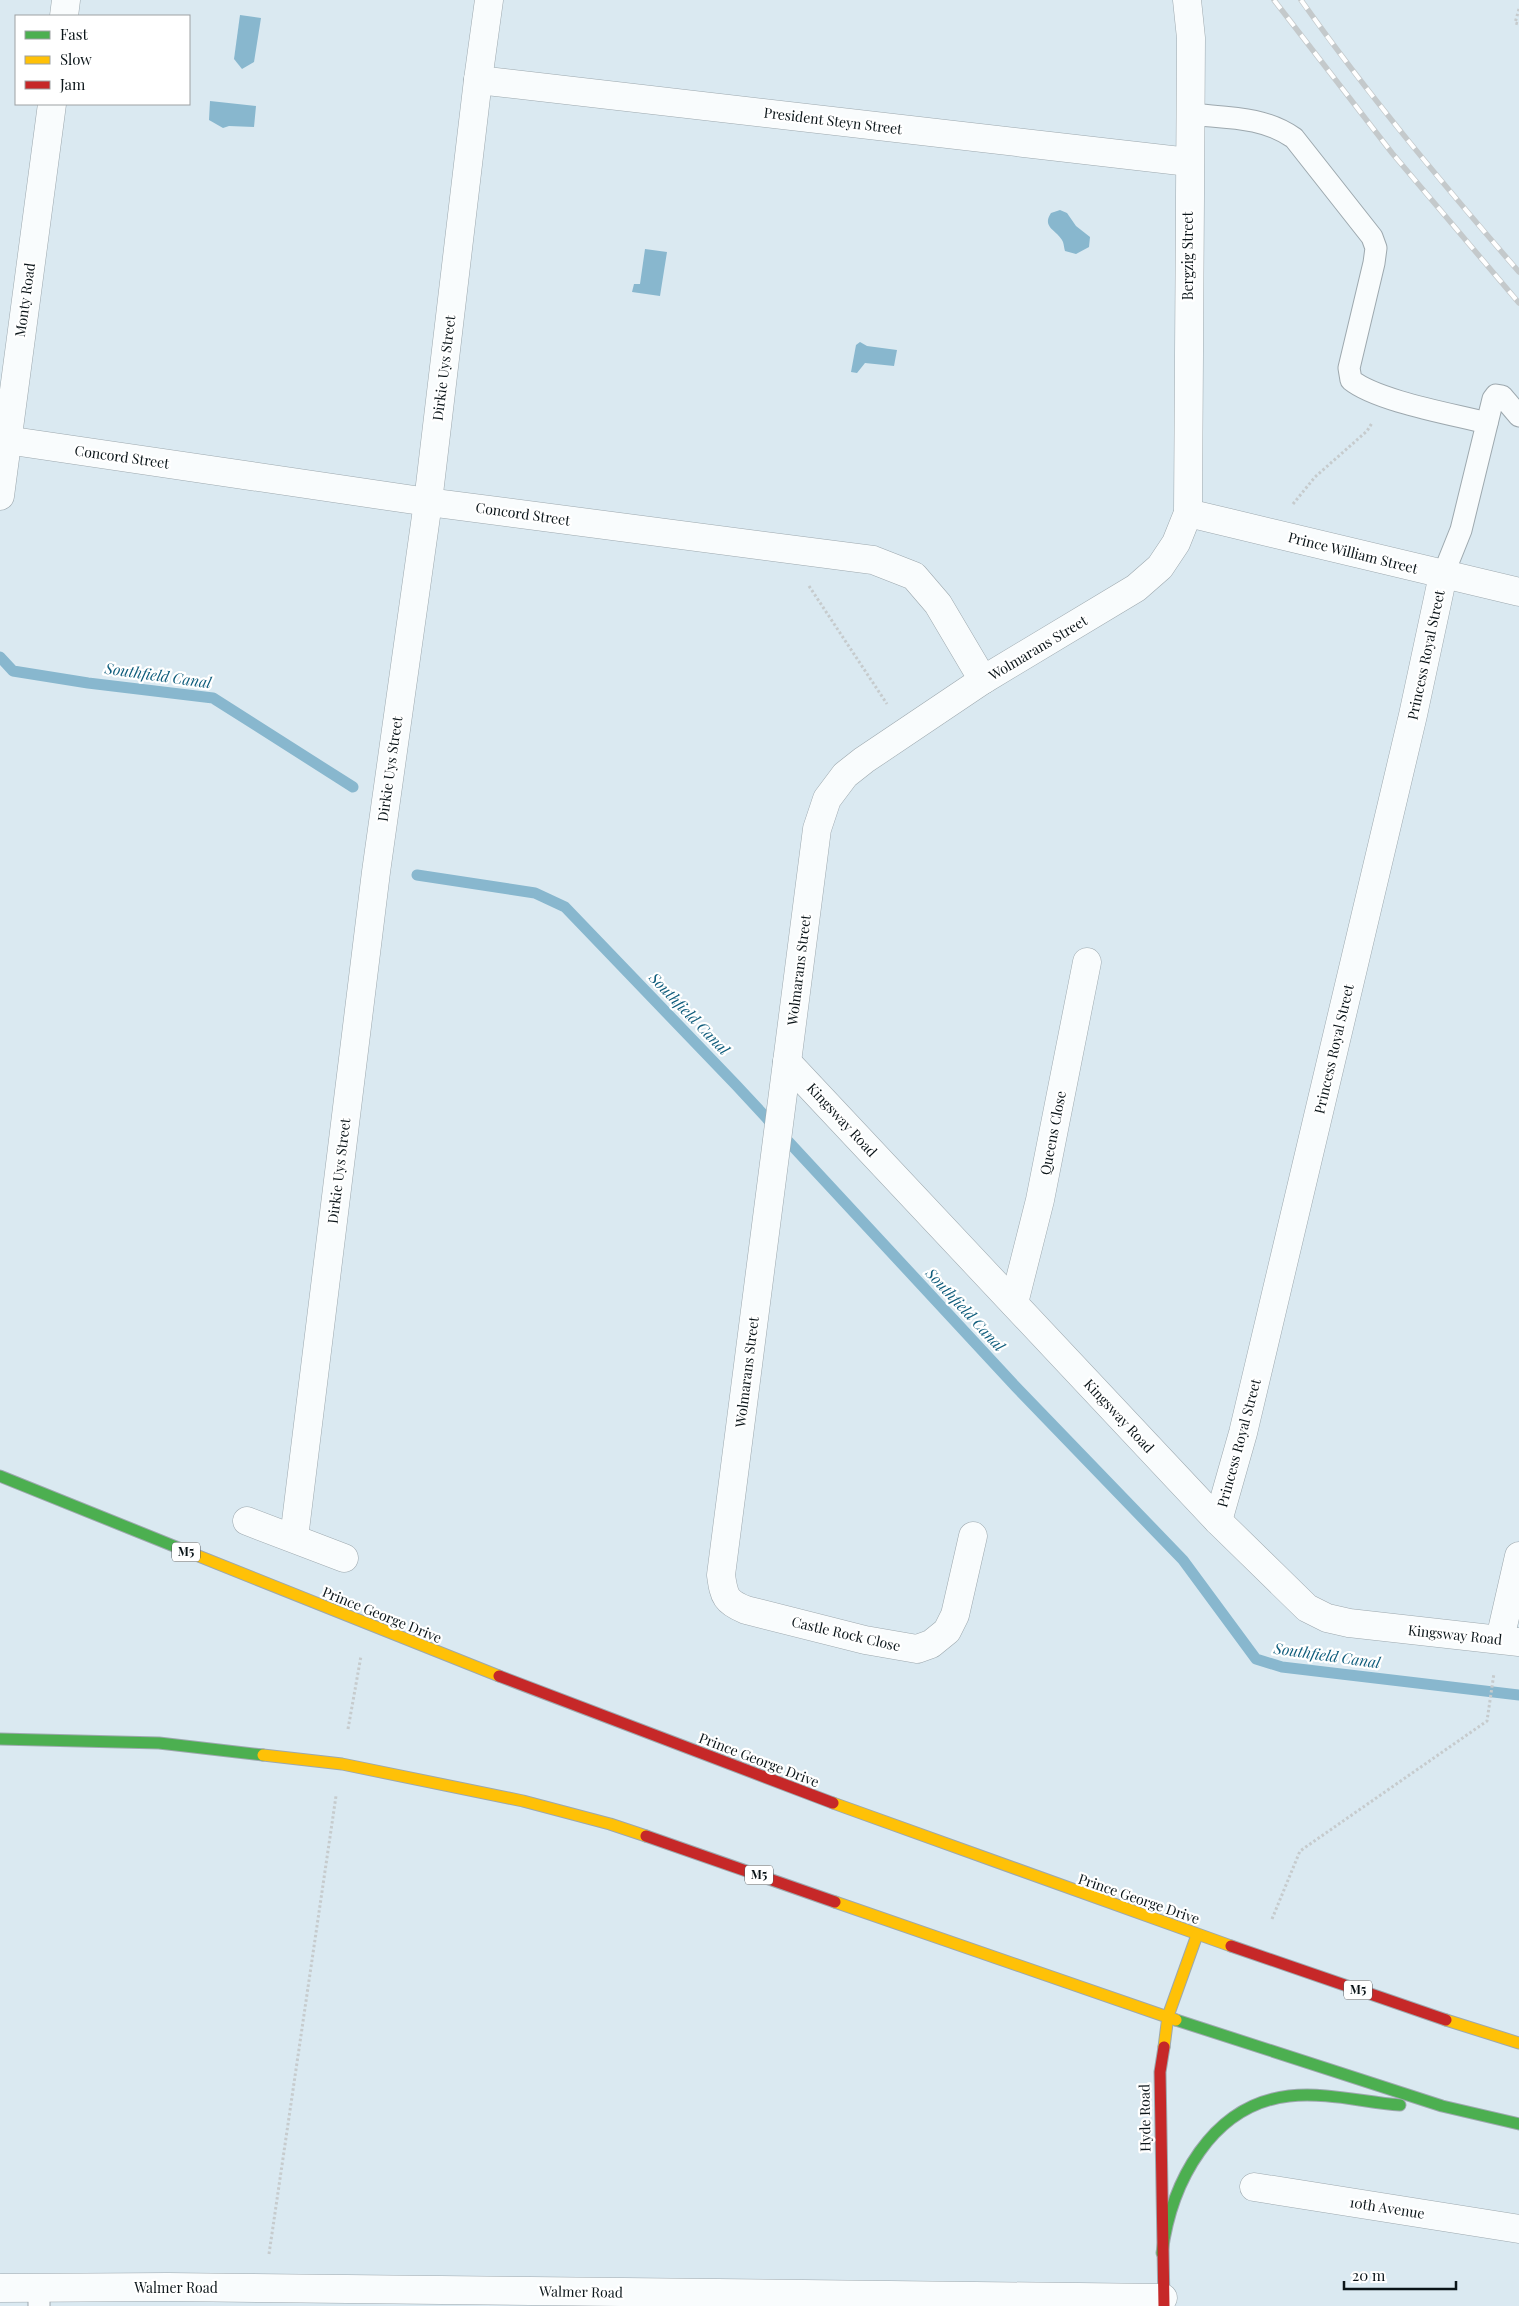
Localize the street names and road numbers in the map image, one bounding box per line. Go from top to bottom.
street label: President Steyn Street [763,103,904,139]
street label: Bergzig Street [1178,211,1197,300]
street label: Monty Road [10,261,39,338]
street label: Dirkie Uys Street [428,313,460,422]
street label: Concord Street [74,440,172,473]
street label: Concord Street [475,497,573,530]
street label: Prince William Street [1286,527,1421,578]
street label: Princess Royal Street [1402,587,1449,722]
street label: Wolmarans Street [984,610,1091,685]
street label: Dirkie Uys Street [373,714,406,823]
street label: Wolmarans Street [782,912,815,1027]
street label: Princess Royal Street [1309,981,1358,1116]
street label: Kingsway Road [803,1079,882,1161]
street label: Queens Close [1035,1089,1070,1177]
street label: Dirkie Uys Street [323,1116,355,1225]
street label: Wolmarans Street [730,1314,763,1429]
street label: Kingsway Road [1080,1375,1159,1457]
street label: Princess Royal Street [1212,1375,1265,1509]
road number: M5 [172,1542,200,1561]
street label: Prince George Drive [320,1582,445,1647]
street label: Castle Rock Close [790,1612,902,1655]
street label: Kingsway Road [1407,1620,1503,1649]
street label: Prince George Drive [696,1728,822,1791]
road number: M5 [745,1866,773,1884]
street label: Prince George Drive [1076,1869,1202,1928]
road number: M5 [1344,1980,1372,2000]
street label: Hyde Road [1134,2084,1155,2152]
street label: 10th Avenue [1348,2192,1426,2223]
street label: Walmer Road [133,2278,218,2297]
street label: Walmer Road [538,2281,623,2302]

